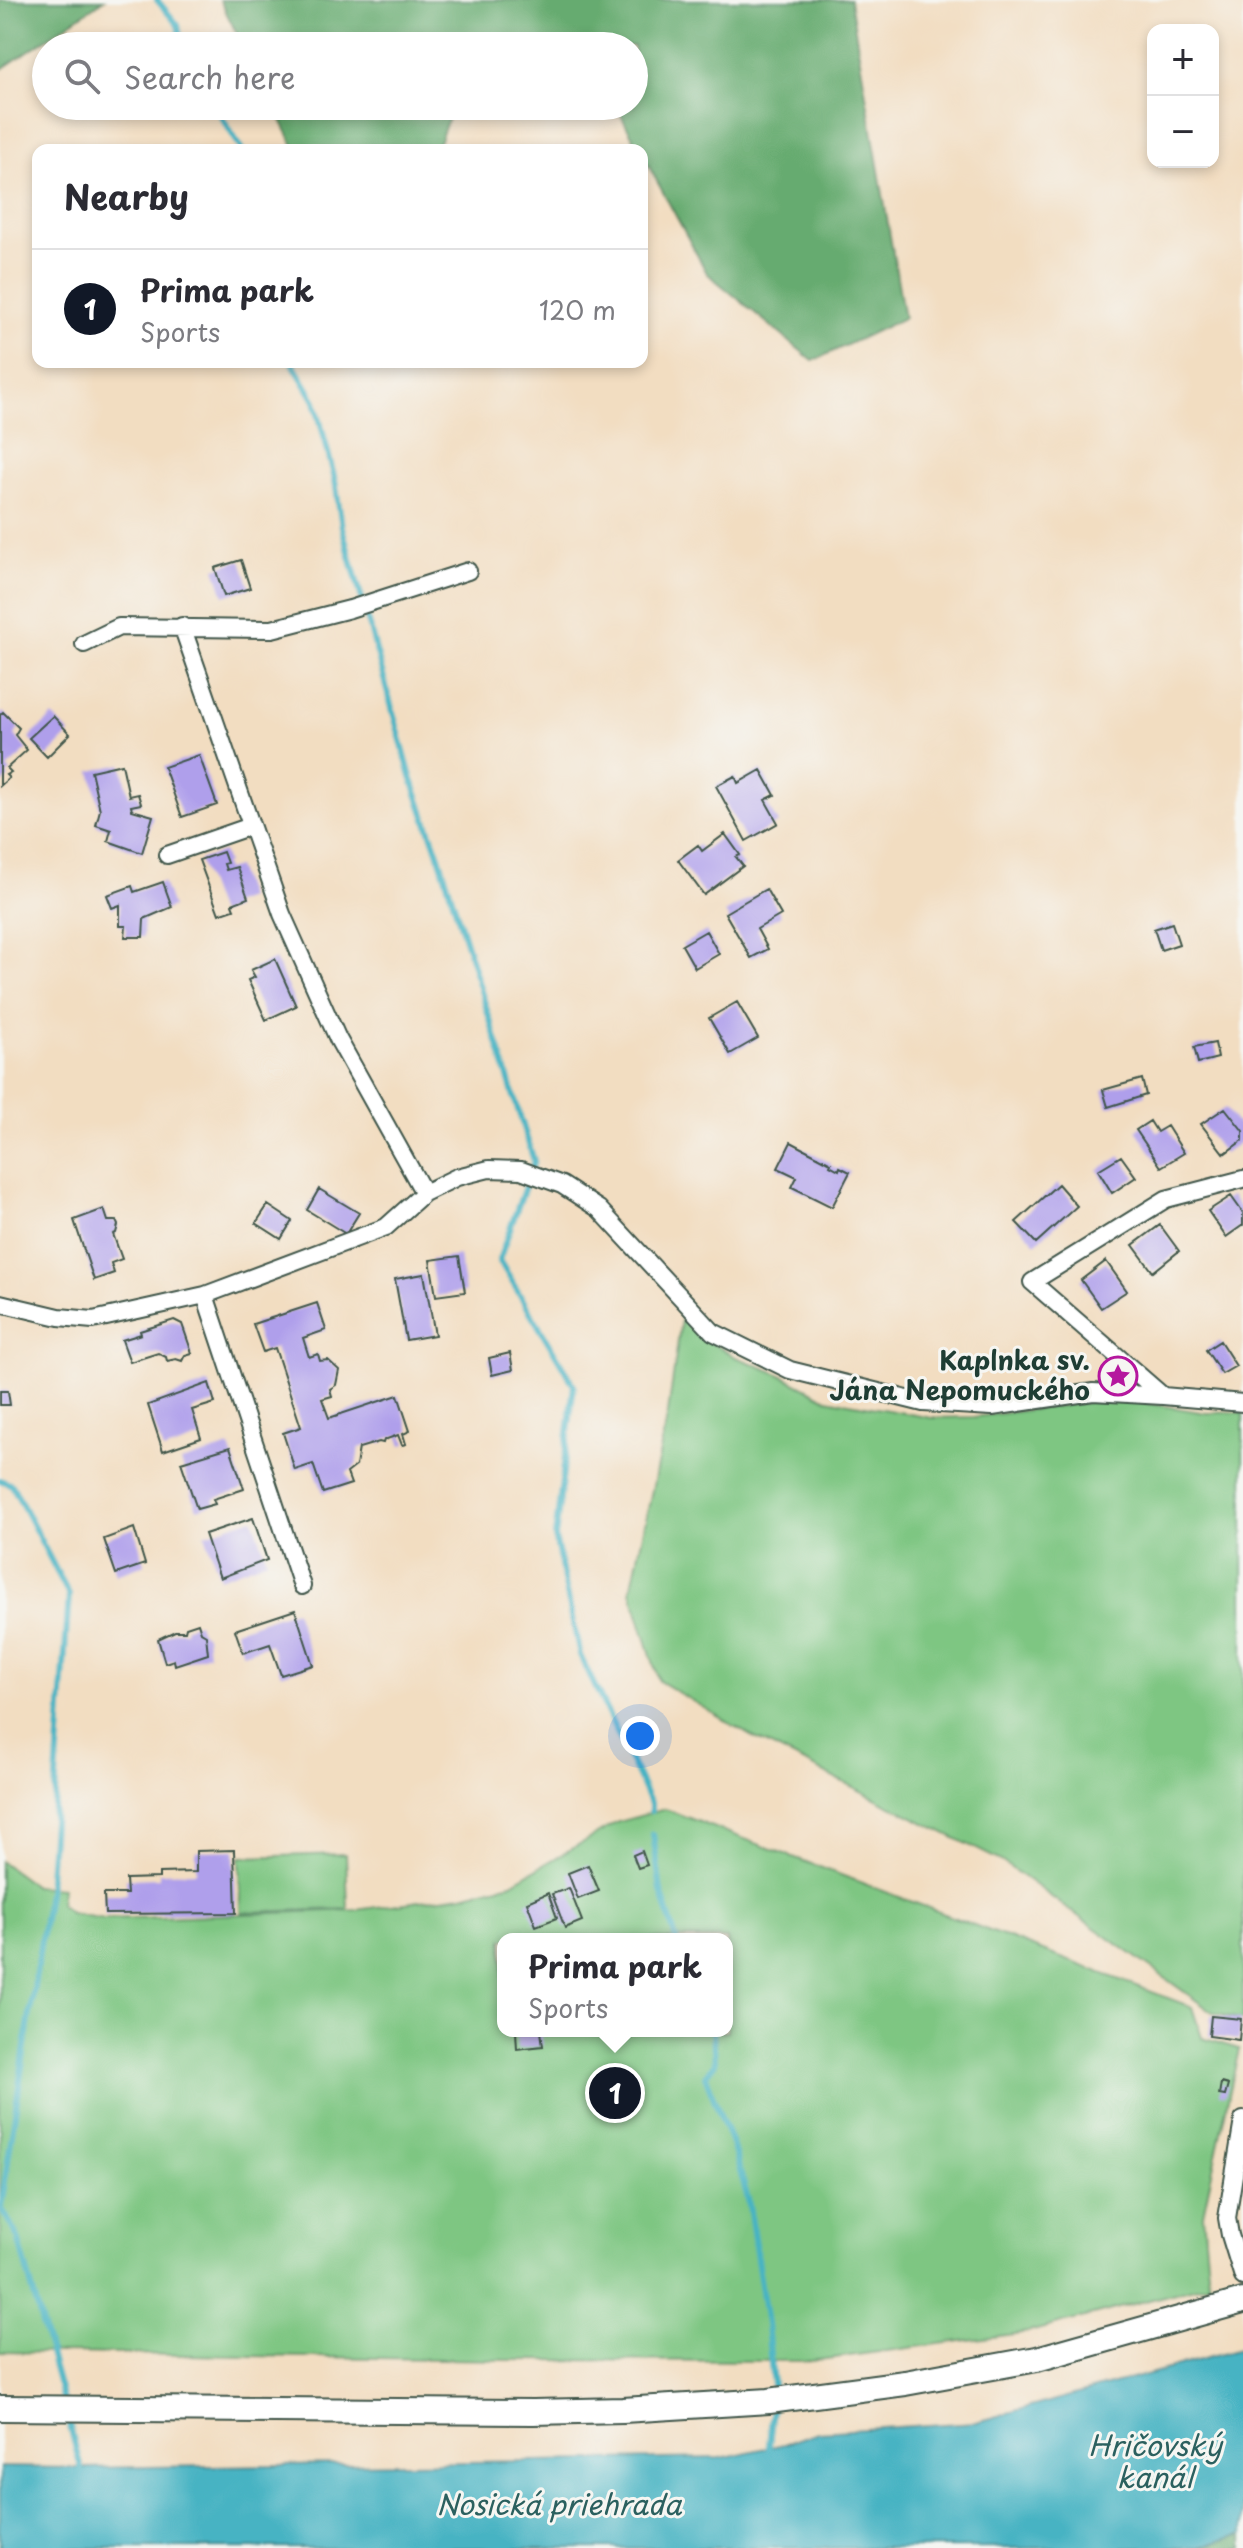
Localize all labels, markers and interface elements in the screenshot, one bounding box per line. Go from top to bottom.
map controls [1147,24,1219,168]
button: + [1147,24,1219,96]
search box [32,32,648,120]
icon: search [60,54,104,98]
text: Search here [124,54,296,99]
button: − [1147,96,1219,168]
text: Nearby [64,170,189,222]
text: Prima park [140,267,314,312]
text: 1 [84,290,96,329]
text: 120 m [539,290,616,329]
text: Sports [140,312,220,351]
place label: Kaplnka sv. Jána Nepomuckého [829,1340,1090,1409]
place icon: Kaplnka sv. Jána Nepomuckého [1097,1355,1139,1397]
your location [620,1716,660,1756]
popup [497,1933,733,2037]
text: Prima park [528,1943,702,1988]
text: Sports [528,1988,608,2027]
pin: 1 [589,2063,641,2123]
water label: Hričovský kanál [1088,2423,1224,2498]
water label: Nosická priehrada [436,2482,683,2525]

